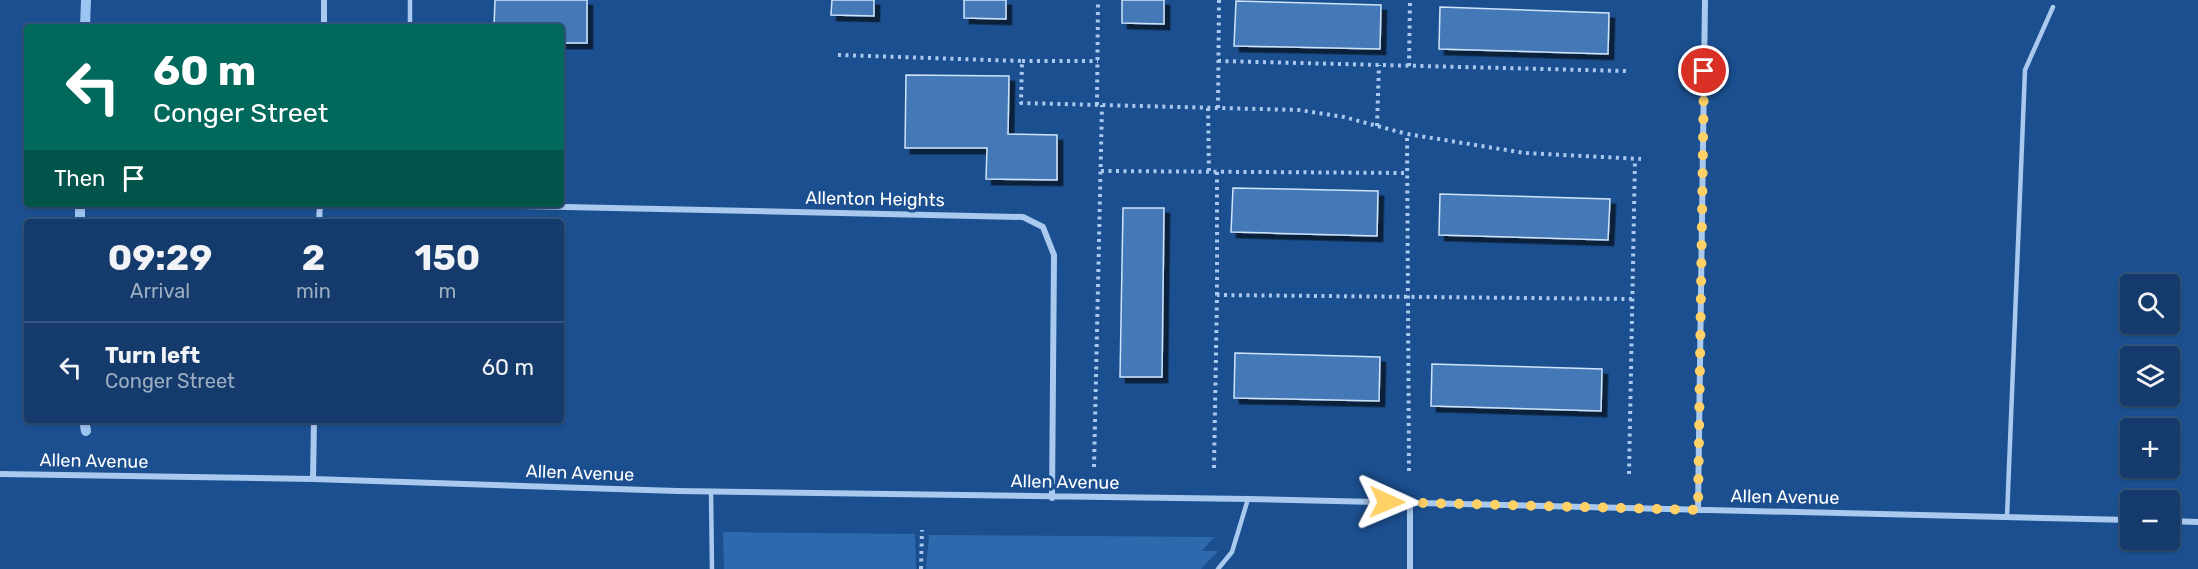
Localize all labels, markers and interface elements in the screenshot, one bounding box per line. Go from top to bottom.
pin [1678,45,1729,96]
text: 60 m [153,46,256,96]
icon: left [54,48,132,126]
icon: arrive [1687,54,1720,87]
text: Conger Street [153,97,328,129]
icon: arrive [117,162,150,195]
text: Then [54,165,105,192]
street label: Allenton Heights [805,187,945,211]
text: 09:29 [108,236,212,279]
text: 2 [302,236,325,279]
text: 150 [415,236,480,279]
map controls [2120,274,2180,550]
button: search [2120,274,2180,334]
text: Arrival [130,279,190,303]
text: min [296,279,331,303]
text: m [439,279,456,303]
text: Turn left [105,342,200,369]
button: layers [2120,346,2180,406]
icon: left [54,351,87,384]
text: 60 m [482,354,534,381]
text: Conger Street [105,369,235,393]
button: + [2120,418,2180,478]
street label: Allen Avenue [39,449,149,473]
street label: Allen Avenue [525,460,635,486]
street label: Allen Avenue [1010,470,1120,494]
position arrow [1355,470,1419,534]
street label: Allen Avenue [1730,485,1840,509]
button: − [2120,490,2180,550]

